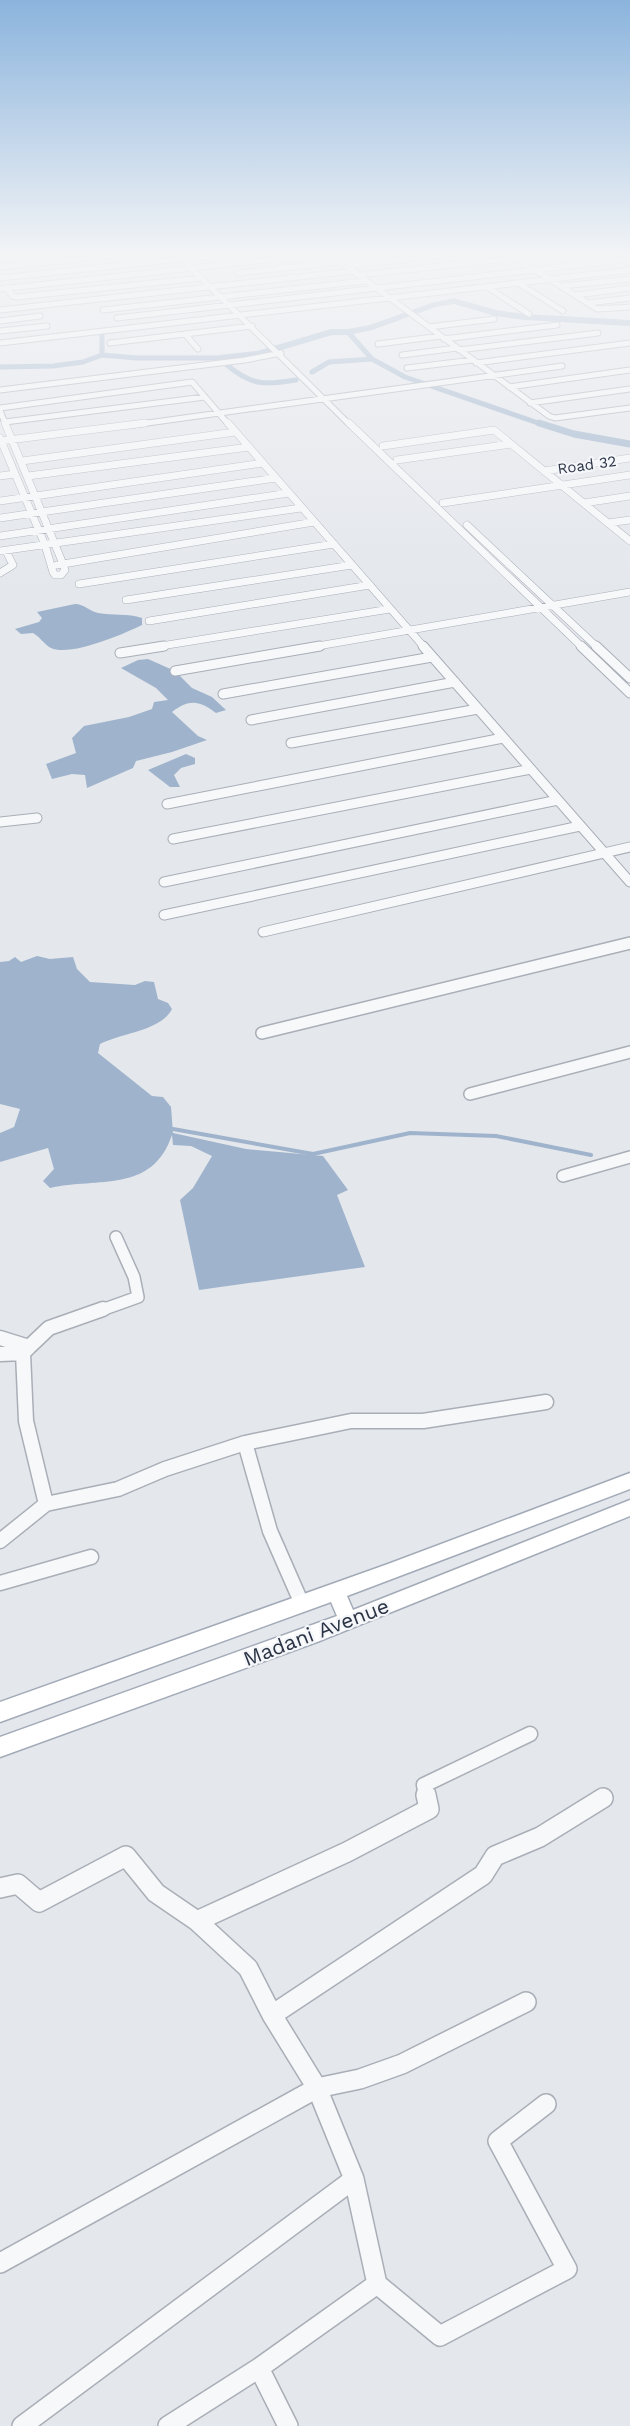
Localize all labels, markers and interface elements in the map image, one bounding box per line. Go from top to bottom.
street label: Road 32 [556,452,618,478]
street label: Madani Avenue [240,1593,392,1671]

